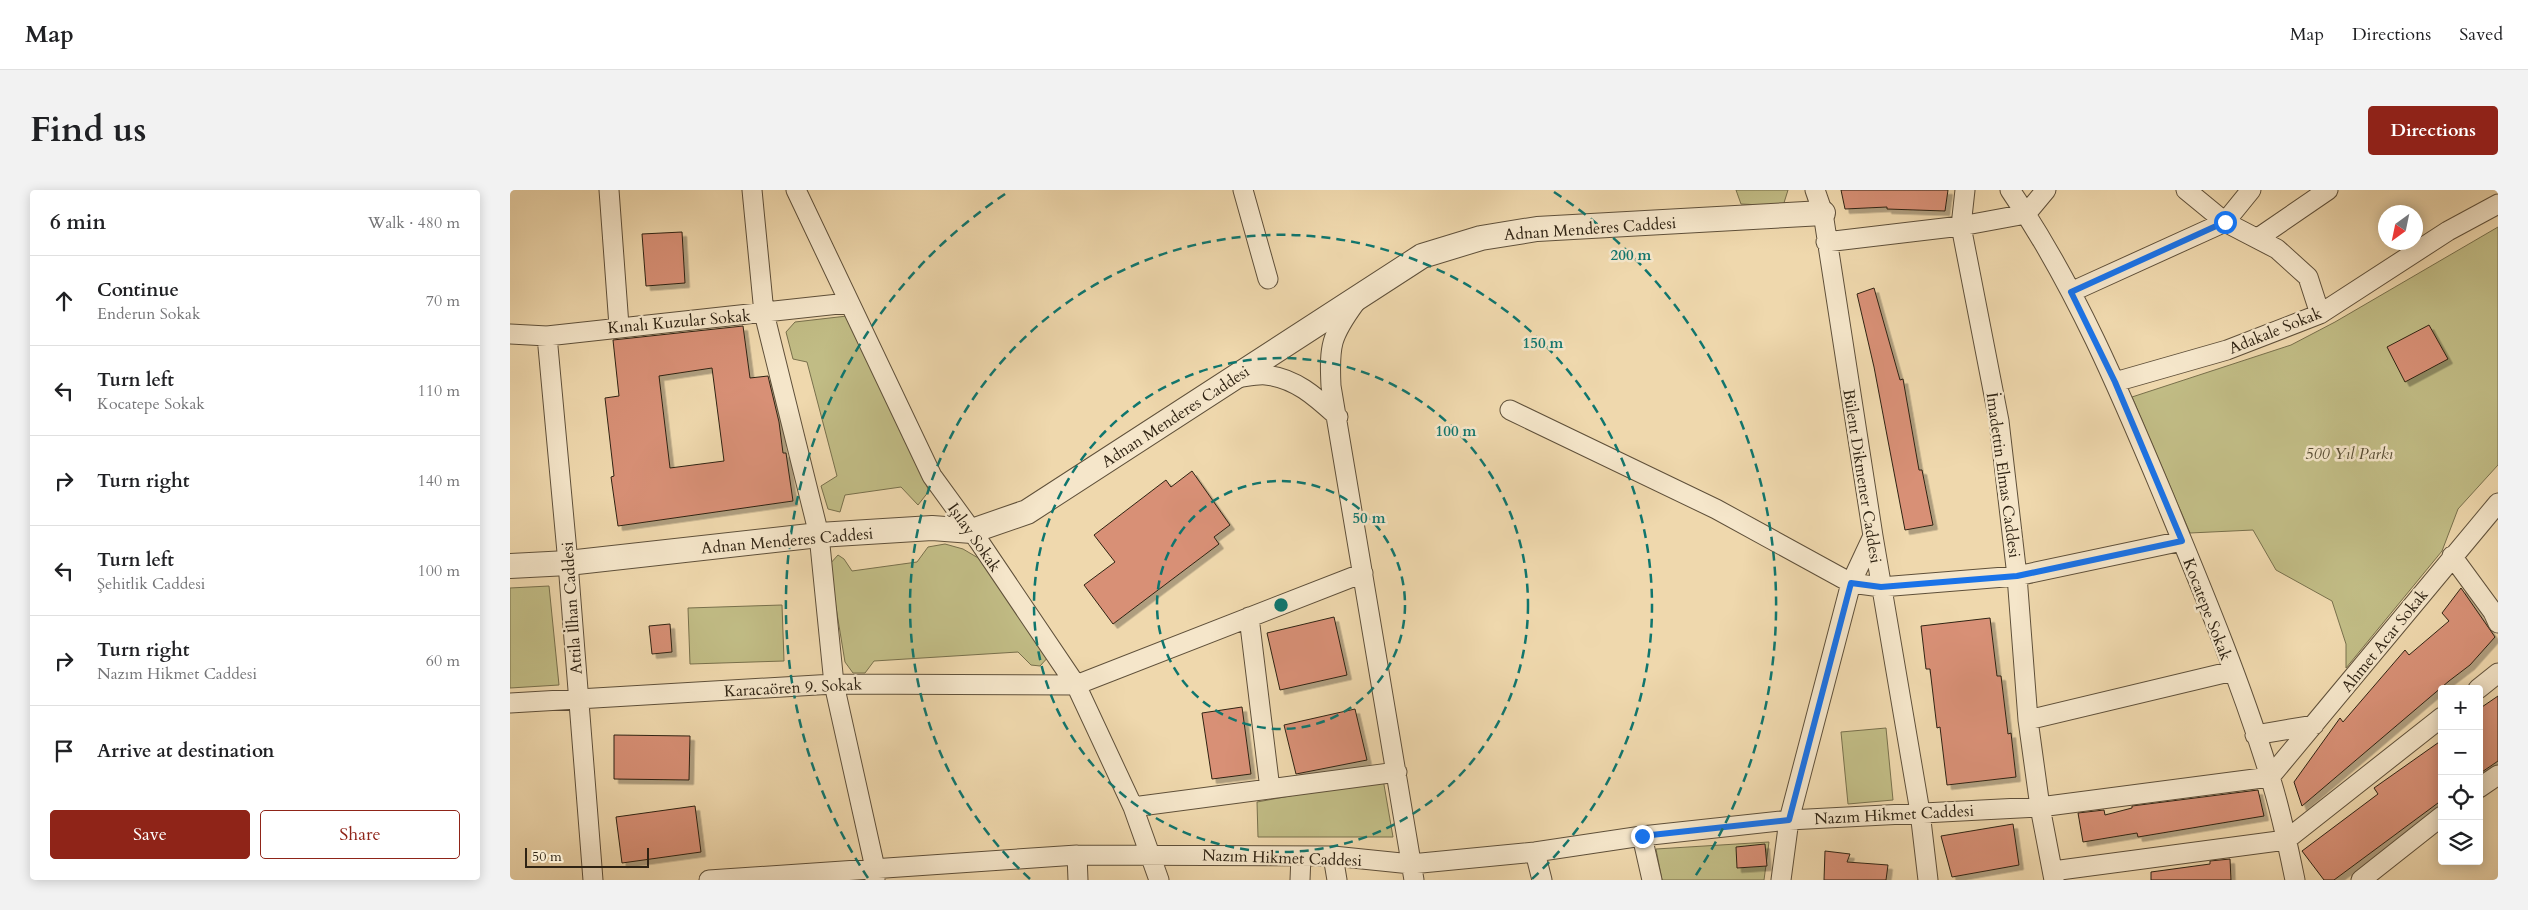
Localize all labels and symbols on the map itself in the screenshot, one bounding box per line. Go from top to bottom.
north arrow [2378,205,2423,250]
route start [2214,211,2237,234]
street label: Adnan Menderes Caddesi [1503,212,1677,246]
text: 200 m [1611,245,1652,265]
street label: Adakale Sokak [2226,302,2326,360]
street label: Kınalı Kuzular Sokak [607,305,752,339]
text: 150 m [1523,333,1564,353]
street label: Adnan Menderes Caddesi [1097,360,1254,473]
street label: Bülent Dikmener Caddesi [1837,387,1887,565]
street label: İmadettin Elmas Caddesi [1980,391,2026,560]
text: 100 m [1436,421,1477,441]
park label: 500 Yıl Parkı [2305,443,2394,465]
street label: Işılay Sokak [942,499,1006,577]
text: 50 m [1352,508,1386,528]
street label: Adnan Menderes Caddesi [700,522,874,559]
street label: Attila İlhan Caddesi [556,540,588,675]
street label: Kocatepe Sokak [2177,555,2237,664]
street label: Ahmet Acar Sokak [2336,584,2433,697]
centre of rings [1272,596,1290,614]
street label: Karacaören 9. Sokak [723,673,863,703]
street label: Nazım Hikmet Caddesi [1814,800,1975,830]
route end [1631,825,1654,848]
street label: Nazım Hikmet Caddesi [1202,844,1363,872]
scale bar [525,845,649,868]

